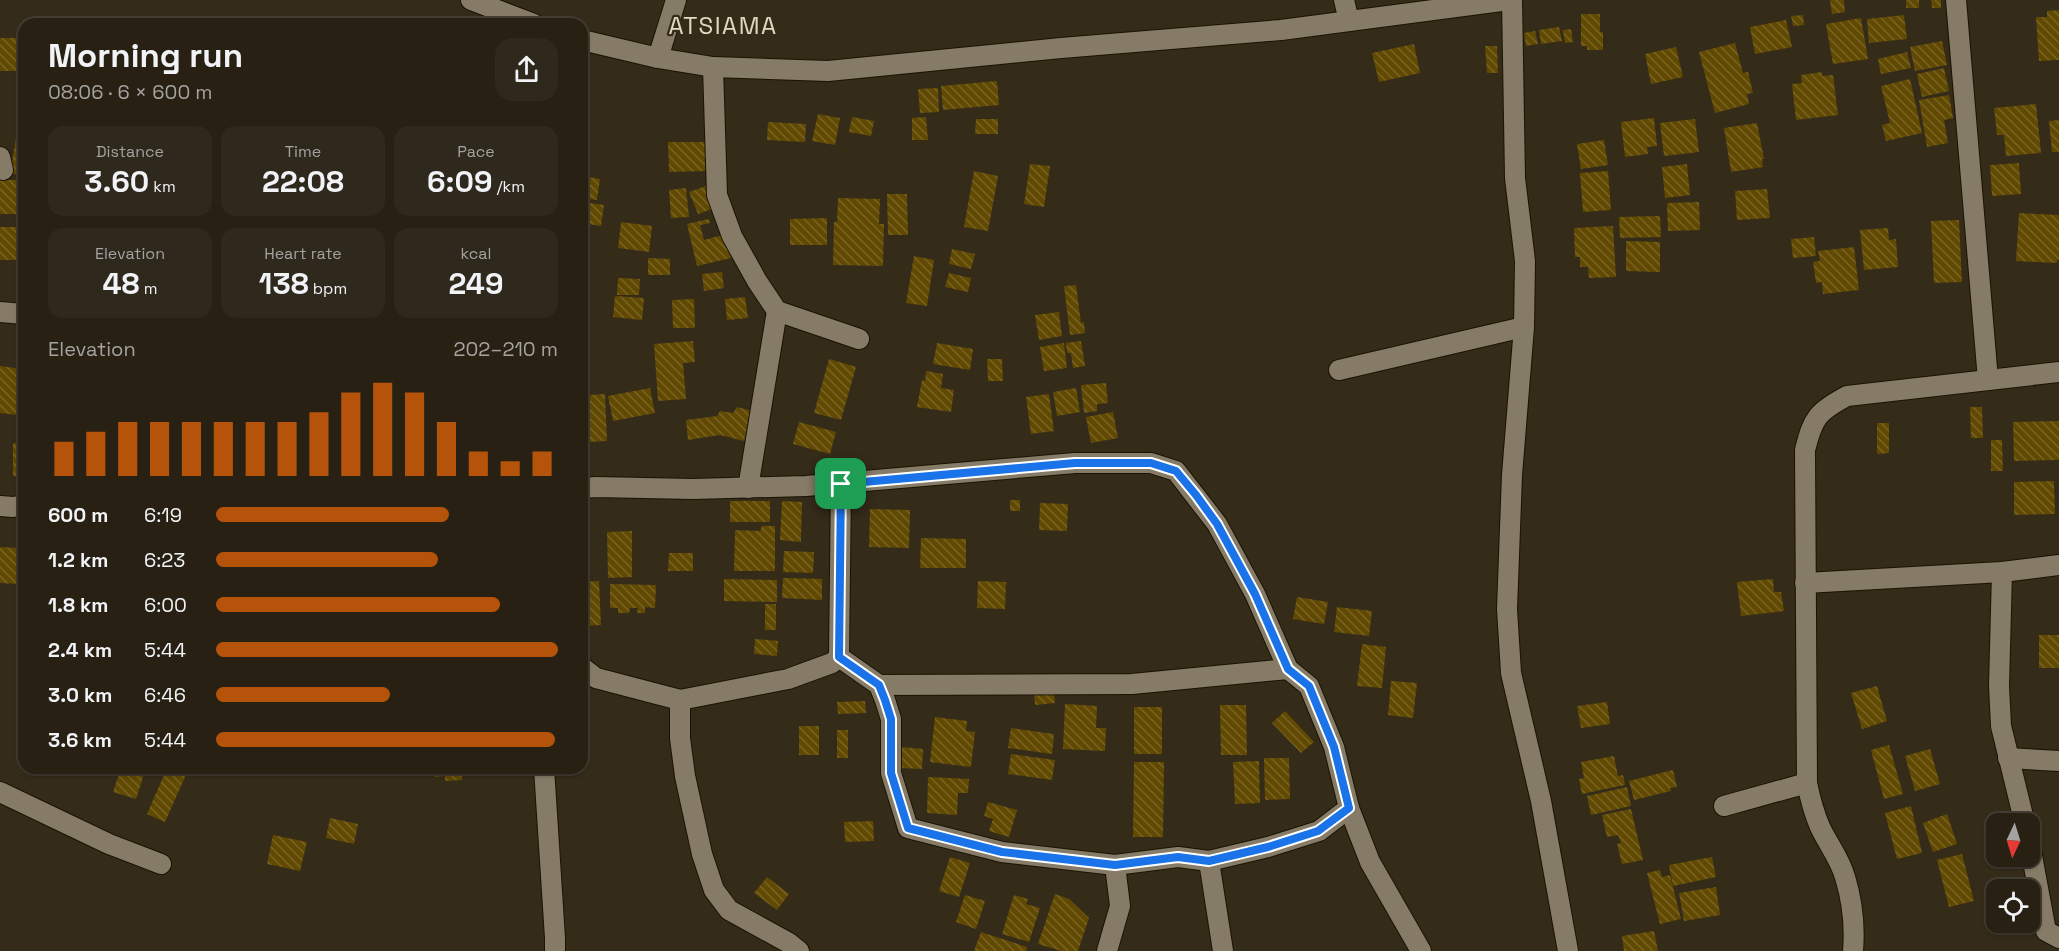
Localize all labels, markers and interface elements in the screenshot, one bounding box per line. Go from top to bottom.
district label: ATSIAMA [668,10,778,41]
text: Morning run [48,35,243,77]
button: share [495,38,558,101]
text: 08:06 · 6 × 600 m [48,79,213,105]
text: Distance [96,141,164,162]
text: Time [285,141,321,162]
text: Pace [457,141,495,162]
text: 3.60 [84,162,149,201]
text: 22:08 [262,162,344,201]
text: 6:09 [427,162,493,201]
text: km [149,176,176,197]
text: /km [493,176,525,197]
text: Elevation [95,243,165,264]
text: Heart rate [264,243,342,264]
text: kcal [461,243,491,264]
text: 48 [103,264,140,303]
text: 138 [259,264,309,303]
text: 249 [449,264,503,303]
text: m [140,278,157,299]
text: bpm [309,278,347,299]
text: Elevation [48,336,136,362]
text: 202–210 m [453,336,558,362]
pin [815,458,866,509]
icon: arrive [824,467,857,500]
text: 600 m [48,502,108,528]
text: 6:19 [144,502,182,528]
text: 1.2 km [48,547,108,573]
text: 6:23 [144,547,185,573]
text: 1.8 km [48,592,108,618]
text: 6:00 [144,592,187,618]
text: 2.4 km [48,637,112,663]
text: 5:44 [144,637,186,663]
text: 3.0 km [48,682,112,708]
text: 6:46 [144,682,186,708]
text: 3.6 km [48,727,112,753]
text: 5:44 [144,727,186,753]
north arrow [1986,813,2040,867]
map controls [1986,813,2040,933]
button: locate [1986,879,2040,933]

